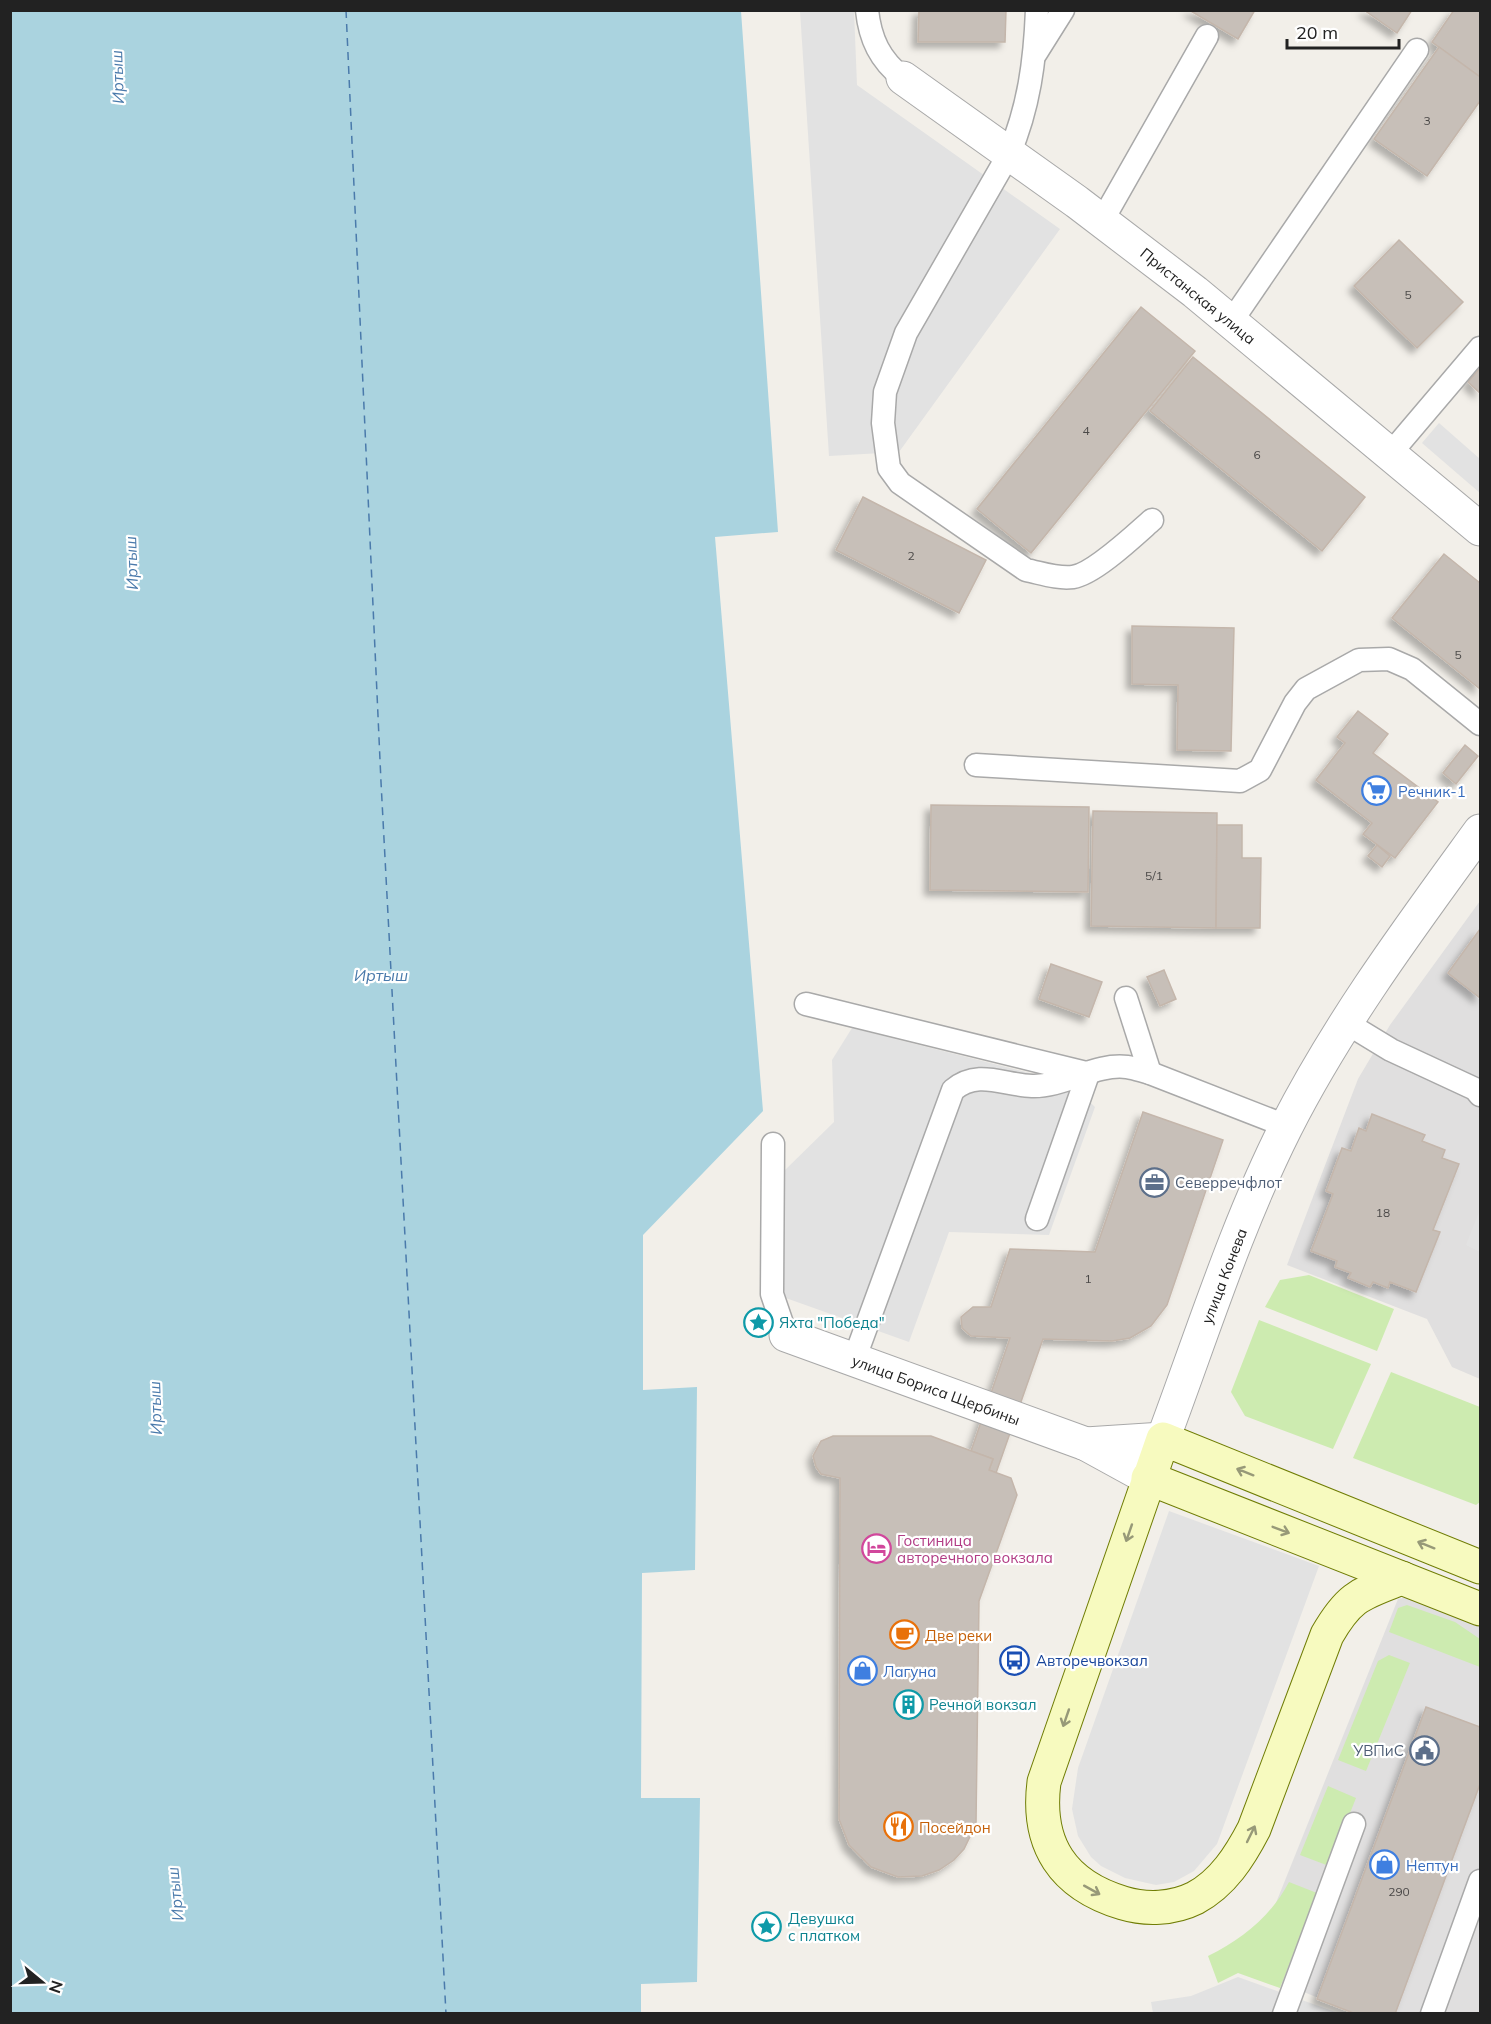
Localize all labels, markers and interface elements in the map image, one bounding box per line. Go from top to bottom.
scale bar [1287,12,1400,50]
text: 20 m [1296,21,1338,44]
water label: Иртыш [106,50,128,104]
house number: 3 [1423,113,1431,128]
street label: Пристанская улица [1137,244,1259,348]
house number: 5 [1404,287,1412,302]
house number: 4 [1082,423,1090,438]
house number: 6 [1253,447,1261,462]
water label: Иртыш [120,536,142,590]
house number: 2 [907,548,915,563]
house number: 5 [1454,647,1462,662]
supermarket icon: Речник-1 [1361,775,1393,807]
place label: Речник-1 [1398,782,1466,801]
house number: 5/1 [1145,868,1163,883]
water label: Иртыш [354,965,408,985]
office icon: Северречфлот [1138,1166,1170,1198]
place label: Северречфлот [1175,1173,1282,1192]
house number: 18 [1376,1205,1390,1220]
street label: улица Конева [1197,1225,1251,1327]
house number: 1 [1084,1271,1092,1286]
place icon: Яхта "Победа" [742,1306,774,1338]
place label: Яхта "Победа" [779,1313,885,1332]
street label: улица Бориса Щербины [849,1351,1023,1429]
water label: Иртыш [144,1381,166,1435]
one-way arrow [1237,1466,1255,1477]
one-way arrow [1123,1523,1134,1542]
one-way arrow [1271,1525,1289,1536]
place label: Гостиница авторечного вокзала [897,1531,1053,1567]
hotel icon: Гостиница авторечного вокзала [860,1533,892,1565]
one-way arrow [1417,1539,1436,1550]
cafe icon: Две реки [888,1619,920,1651]
place label: Две реки [925,1626,992,1645]
bus stop icon: Авторечвокзал [999,1644,1031,1676]
place label: Авторечвокзал [1036,1651,1148,1670]
shop icon: Лагуна [846,1655,878,1687]
place label: Лагуна [883,1662,937,1681]
building icon: Речной вокзал [892,1688,924,1720]
place label: Речной вокзал [929,1695,1037,1714]
one-way arrow [1060,1708,1071,1727]
public building icon: УВПиС [1409,1734,1441,1766]
place label: УВПиС [1352,1741,1404,1760]
restaurant icon: Посейдон [882,1811,914,1843]
place label: Посейдон [919,1818,991,1837]
one-way arrow [1246,1825,1258,1843]
shop icon: Нептун [1369,1849,1401,1881]
place label: Нептун [1406,1856,1459,1875]
water label: Иртыш [162,1866,188,1922]
house number: 290 [1388,1884,1410,1899]
one-way arrow [1082,1885,1100,1896]
place label: Девушка с платком [788,1909,860,1945]
place icon: Девушка с платком [751,1911,783,1943]
north arrow [12,1952,72,2012]
text: N [45,1978,68,1996]

